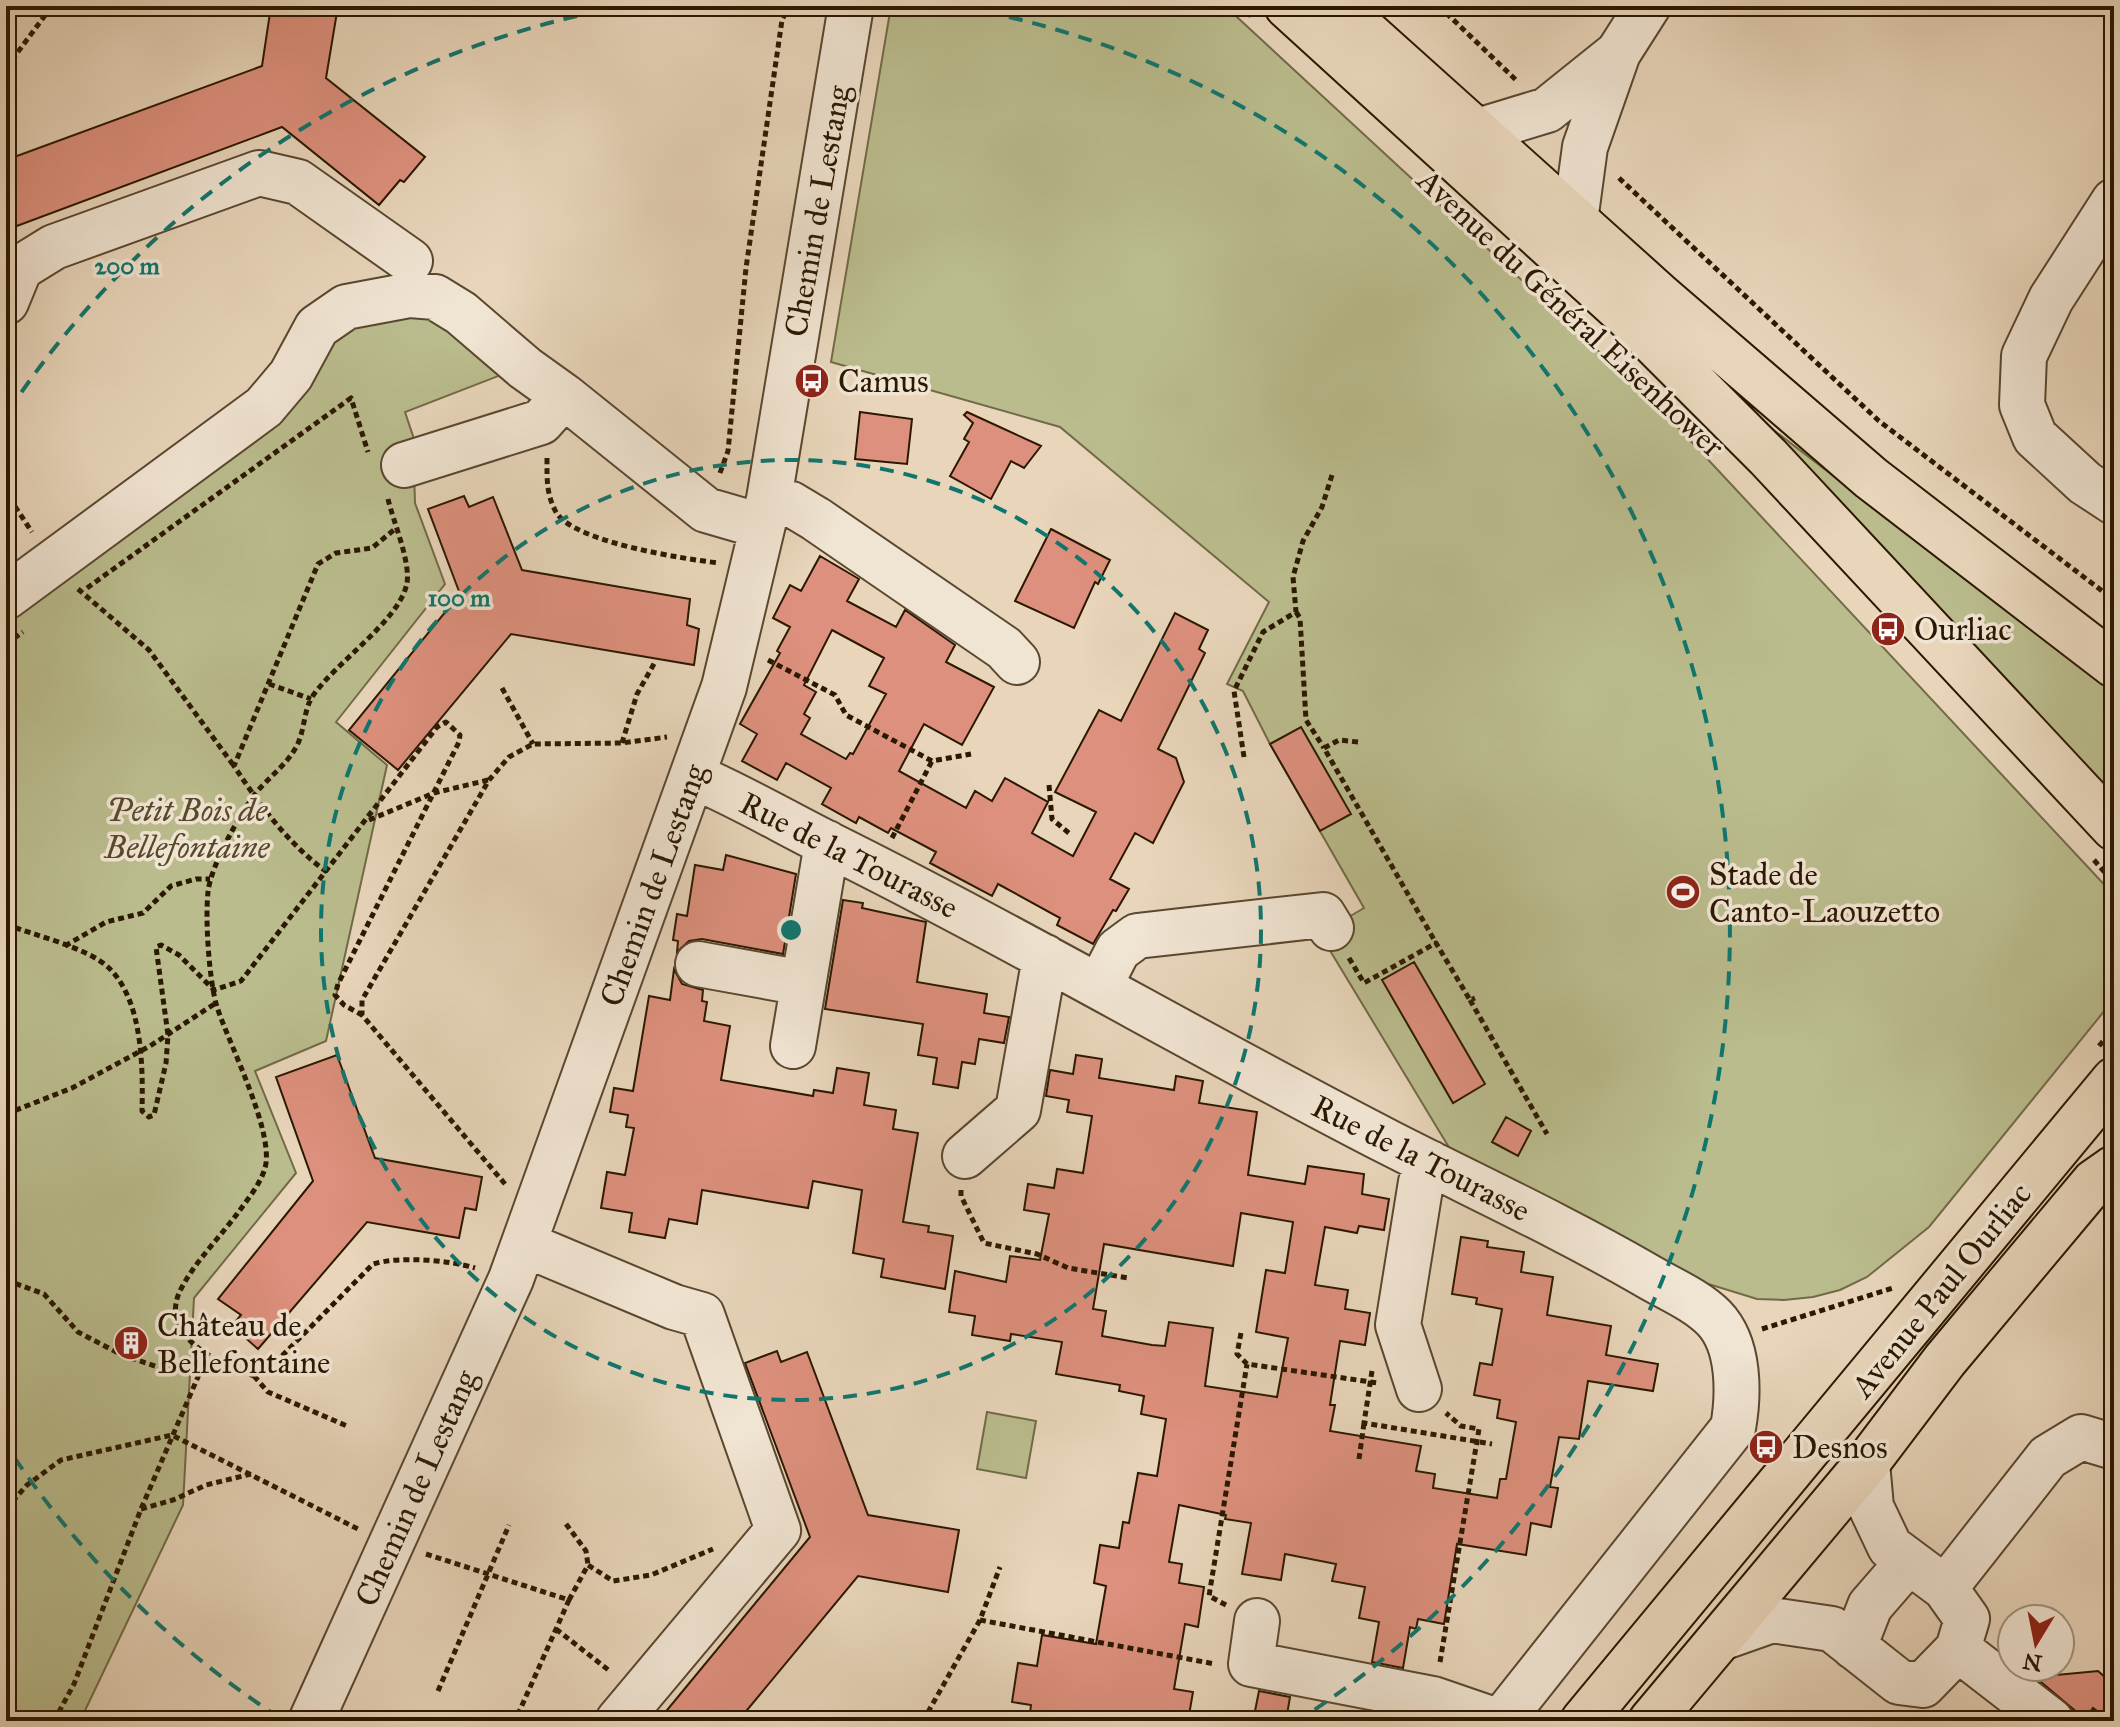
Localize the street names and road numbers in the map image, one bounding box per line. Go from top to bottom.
street label: Chemin de Lestang [776,81,859,340]
street label: Avenue du Général Eisenhower [1408,160,1732,466]
street label: Chemin de Lestang [592,758,716,1012]
street label: Rue de la Tourasse [733,784,964,927]
street label: Rue de la Tourasse [1305,1087,1536,1230]
street label: Avenue Paul Ourliac [1842,1175,2040,1407]
street label: Chemin de Lestang [347,1363,487,1612]

